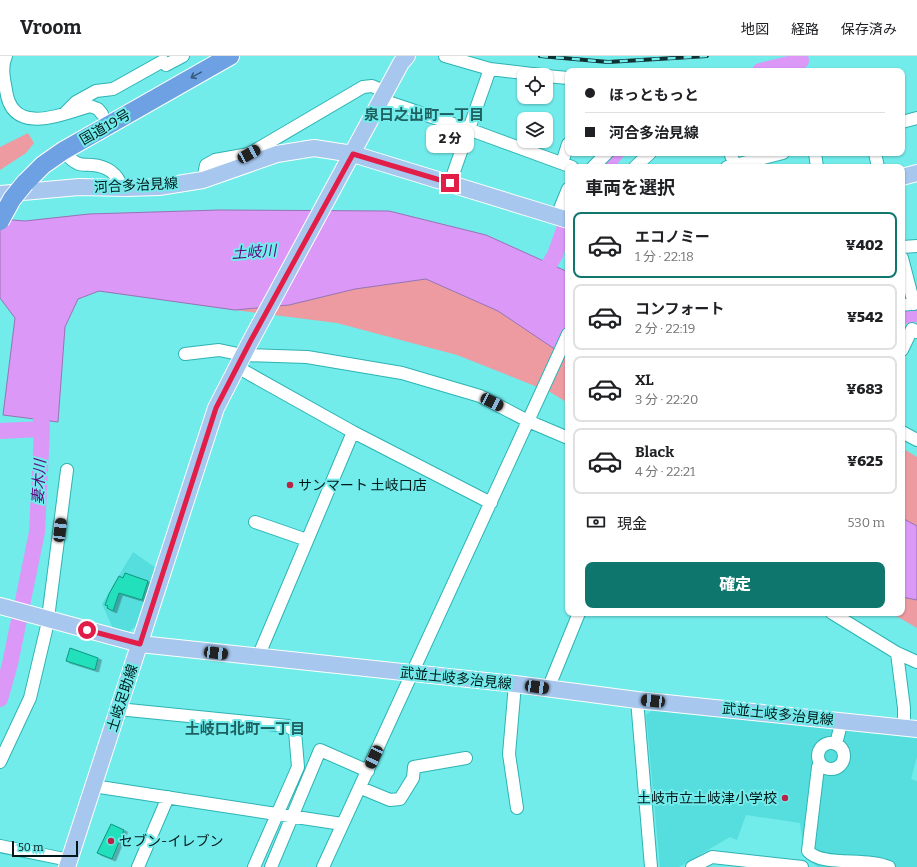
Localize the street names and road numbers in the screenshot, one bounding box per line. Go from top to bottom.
street label: 国道19号 [77,106,134,149]
street label: 河合多治見線 [94,175,178,196]
street label: 土岐足助線 [104,662,141,734]
street label: 武並土岐多治見線 [399,664,513,693]
street label: 武並土岐多治見線 [721,700,835,729]

